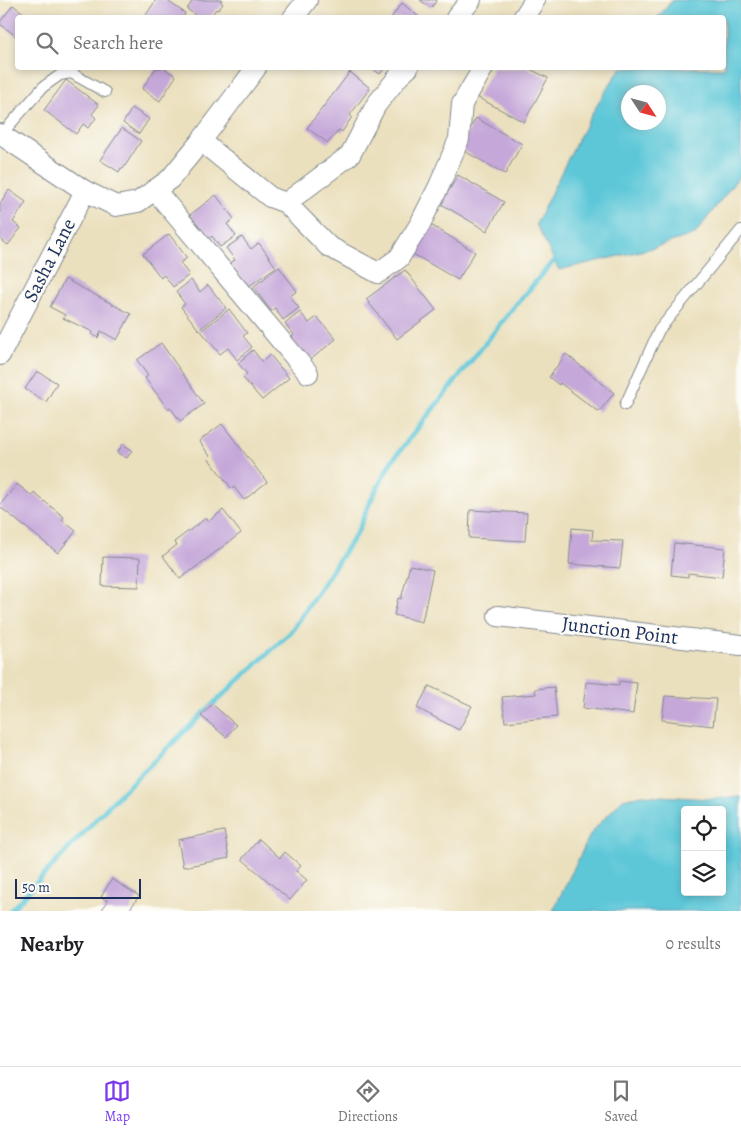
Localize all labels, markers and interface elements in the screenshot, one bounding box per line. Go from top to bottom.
search box [15,15,726,70]
icon: search [33,29,61,57]
text: Search here [73,30,163,56]
north arrow [621,85,666,130]
street label: Sasha Lane [17,214,82,307]
street label: Junction Point [560,610,680,651]
map controls [681,806,726,896]
button: locate [681,806,726,851]
button: layers [681,851,726,896]
scale bar [15,876,141,899]
text: 50 m [22,878,50,897]
text: Nearby [20,930,83,958]
text: 0 results [665,933,721,955]
tab: Map [103,1077,131,1126]
tab: Directions [338,1077,398,1126]
tab: Saved [605,1077,638,1126]

